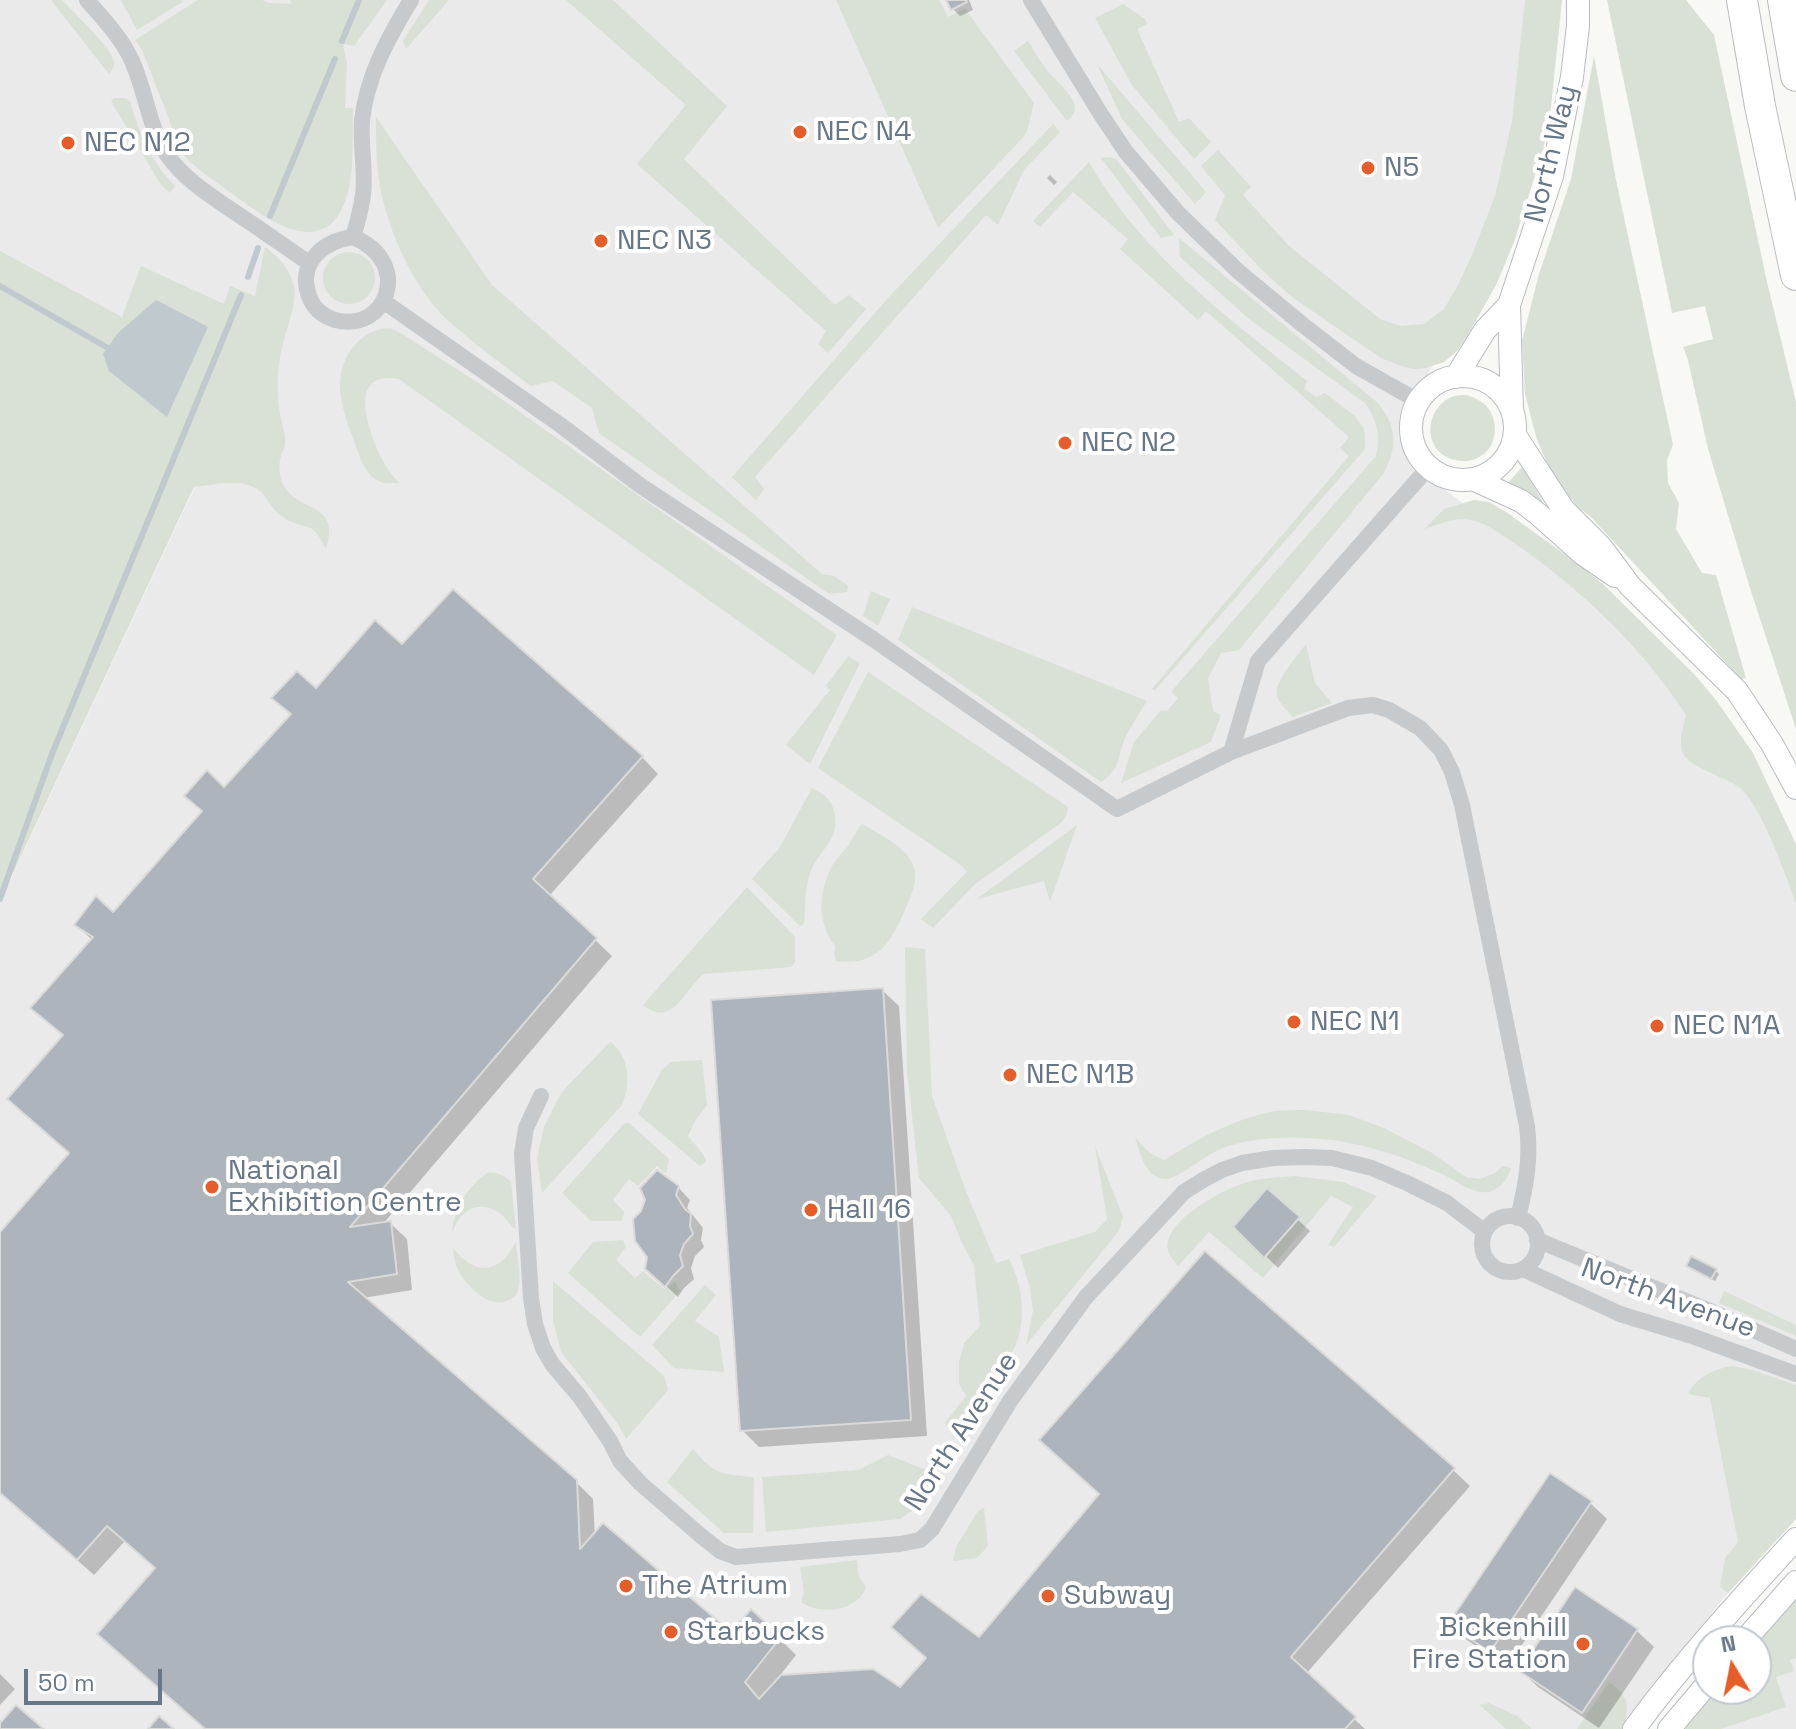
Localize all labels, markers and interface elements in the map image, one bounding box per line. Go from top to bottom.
street label: North Way [1519,82,1585,226]
place label: NEC N4 [816,115,912,149]
marker: NEC N4 [791,123,809,141]
place label: NEC N12 [84,126,191,160]
marker: NEC N12 [59,134,77,152]
place label: N5 [1384,151,1419,185]
marker: N5 [1359,159,1377,177]
place label: NEC N3 [617,224,712,258]
marker: NEC N3 [592,232,610,250]
place label: NEC N2 [1081,426,1176,460]
marker: NEC N2 [1056,434,1074,452]
place label: NEC N1 [1310,1005,1400,1039]
place label: NEC N1A [1673,1009,1780,1043]
marker: NEC N1 [1285,1013,1303,1031]
marker: NEC N1A [1648,1017,1666,1035]
place label: NEC N1B [1026,1058,1134,1092]
marker: NEC N1B [1001,1066,1019,1084]
place label: National Exhibition Centre [228,1154,462,1220]
marker: National Exhibition Centre [203,1178,221,1196]
place label: Hall 16 [827,1193,911,1227]
marker: Hall 16 [802,1201,820,1219]
street label: North Avenue [1576,1252,1760,1346]
street label: North Avenue [898,1346,1026,1518]
place label: The Atrium [642,1569,788,1603]
marker: The Atrium [617,1577,635,1595]
place label: Subway [1064,1579,1171,1613]
marker: Subway [1039,1587,1057,1605]
place label: Bickenhill Fire Station [1412,1611,1567,1677]
place label: Starbucks [687,1615,825,1649]
marker: Starbucks [662,1623,680,1641]
north arrow [1692,1625,1772,1705]
text: N [1718,1628,1738,1658]
marker: Bickenhill Fire Station [1574,1635,1592,1653]
scale bar [28,1653,166,1703]
text: 50 m [38,1667,95,1698]

